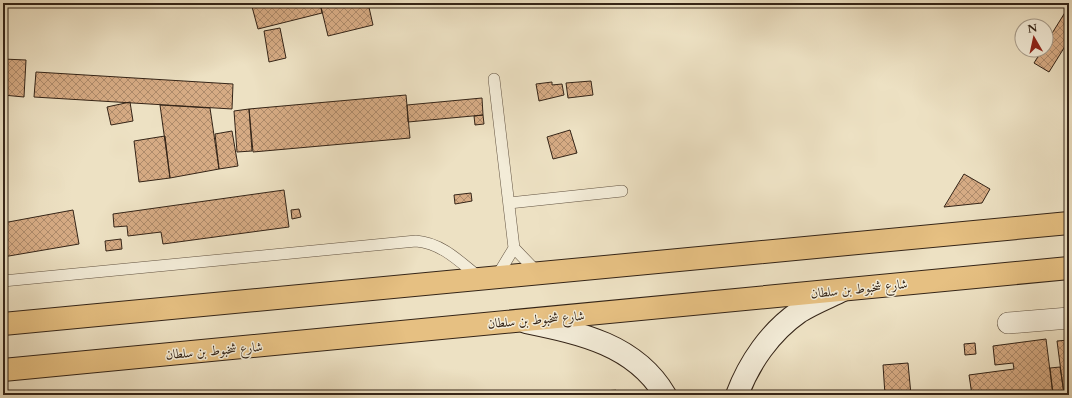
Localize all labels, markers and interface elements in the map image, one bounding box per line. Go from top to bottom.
north arrow [1014,18,1054,58]
text: N [1027,20,1039,37]
street label: شارع شخبوط بن سلطان [810,275,909,305]
street label: شارع شخبوط بن سلطان [487,307,585,335]
street label: شارع شخبوط بن سلطان [165,338,263,366]

